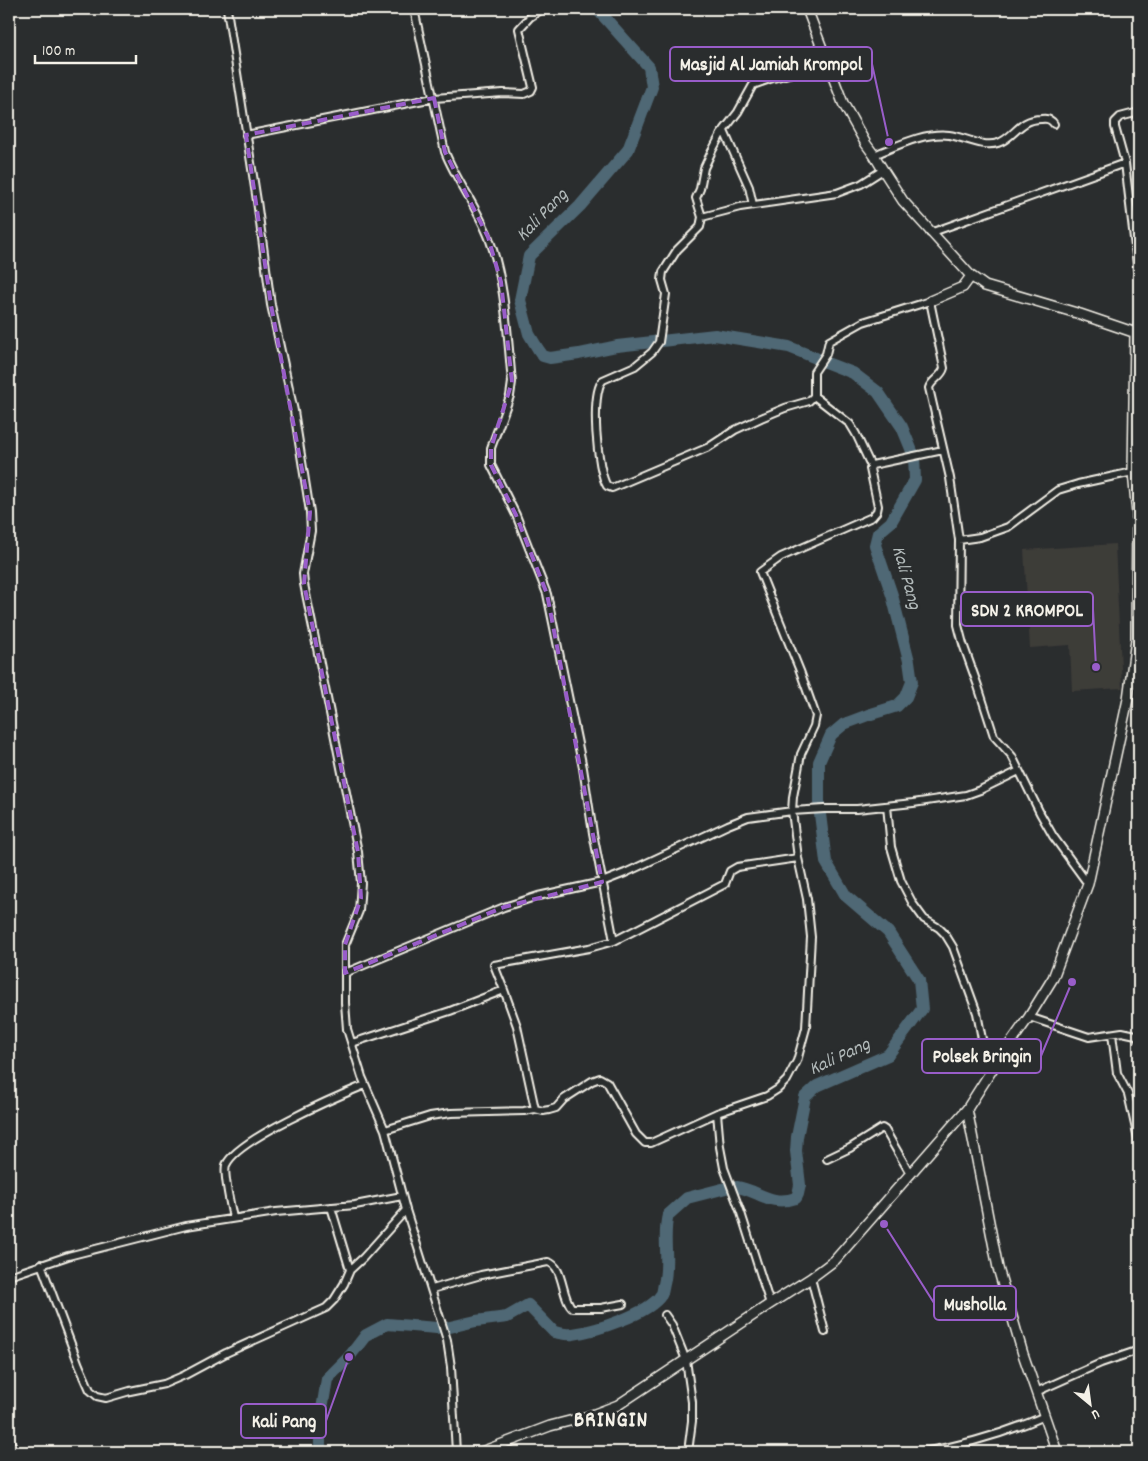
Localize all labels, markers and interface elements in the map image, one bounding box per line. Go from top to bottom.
scale bar [35,32,136,64]
text: 100 m [42,41,75,63]
callout: Masjid Al Jamiah Krompol [670,47,872,81]
text: Masjid Al Jamiah Krompol [680,53,863,80]
water label: Kali Pang [511,183,576,249]
water label: Kali Pang [883,543,927,613]
callout: SDN 2 KROMPOL [961,592,1093,626]
text: SDN 2 KROMPOL [971,599,1083,626]
water label: Kali Pang [805,1032,876,1084]
callout: Polsek Bringin [922,1039,1041,1073]
text: Polsek Bringin [933,1045,1032,1072]
callout: Musholla [934,1286,1016,1320]
text: Musholla [944,1293,1007,1320]
north arrow [1066,1378,1116,1428]
text: U [1087,1403,1103,1424]
callout: Kali Pang [241,1404,326,1438]
district label: BRINGIN [574,1406,648,1437]
text: Kali Pang [252,1410,316,1437]

